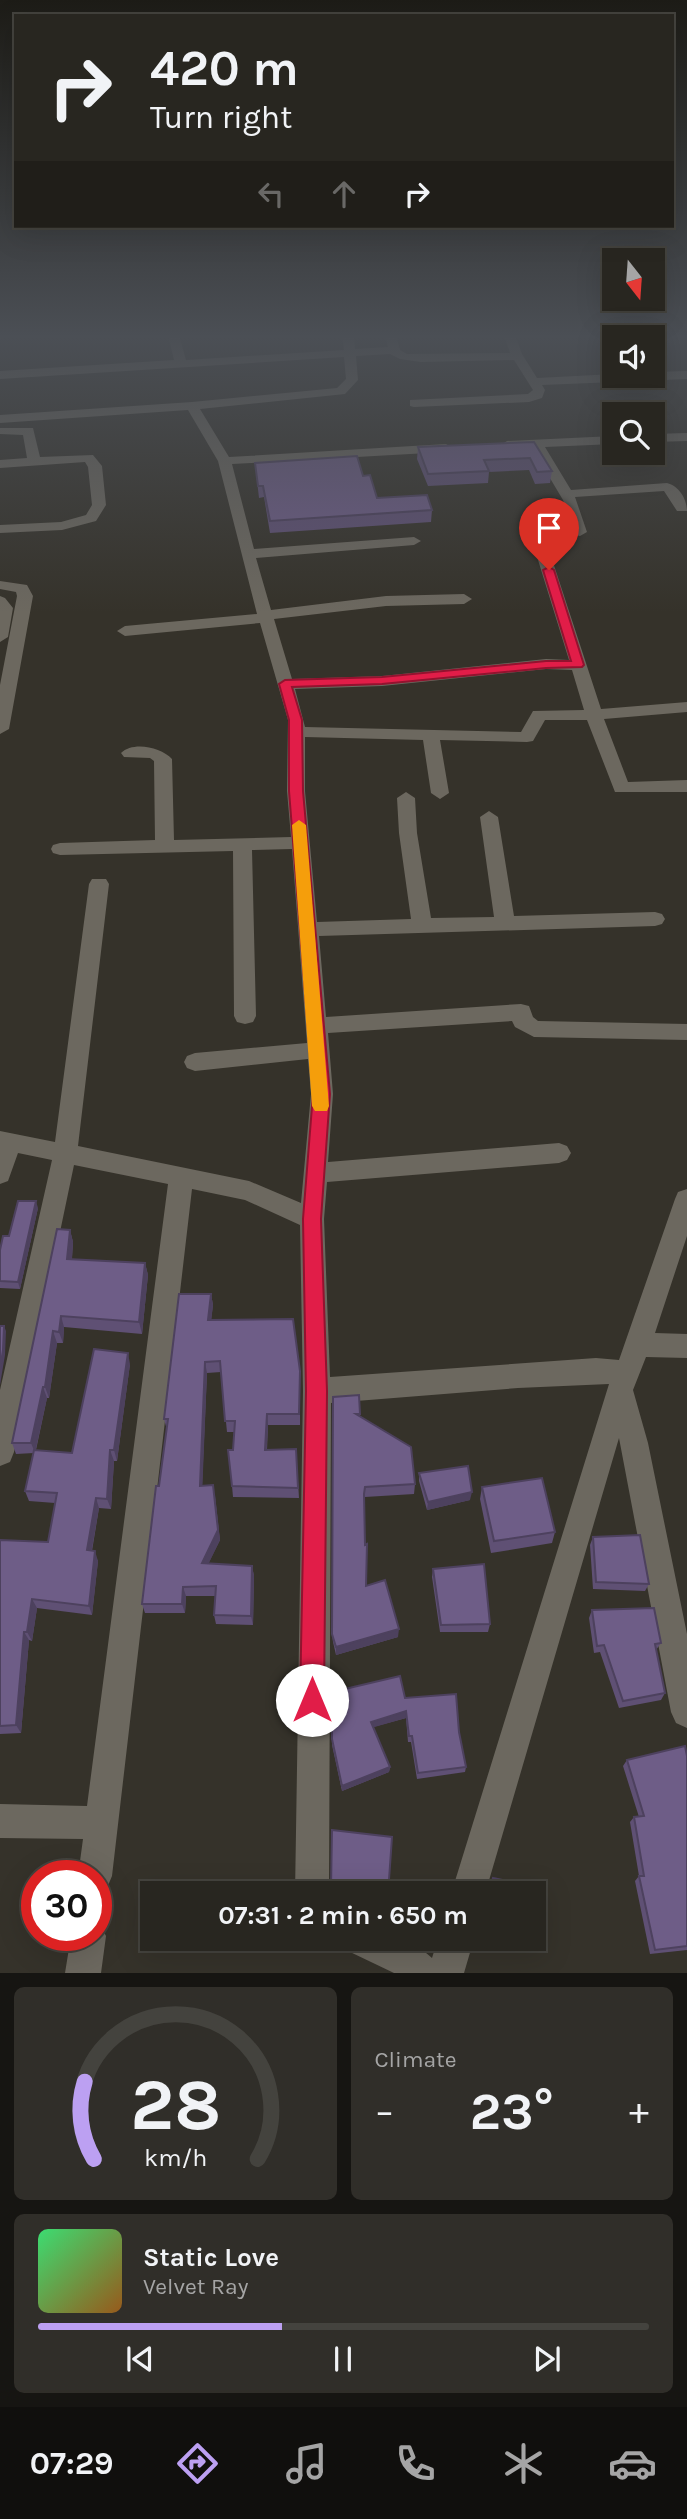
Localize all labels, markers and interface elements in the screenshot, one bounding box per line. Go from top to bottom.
text: 420 m [150,40,299,97]
icon: right [35,42,126,133]
text: Turn right [150,99,292,136]
icon: left [252,175,290,213]
icon: ahead [325,175,363,213]
icon: right [398,175,436,213]
north arrow [602,248,665,312]
map controls [602,248,665,465]
button: sound [602,325,665,388]
button: search [602,402,665,465]
pin [519,498,579,570]
icon: arrive [530,509,568,547]
position arrow [275,1663,349,1737]
speed limit sign: 30 [21,1860,112,1951]
text: 07:31 · 2 min · 650 m [218,1900,468,1931]
text: Climate [375,2046,457,2073]
text: 28 [130,2063,221,2148]
text: 23° [470,2081,554,2142]
text: − [375,2089,394,2134]
text: + [629,2089,649,2134]
text: km/h [144,2143,207,2172]
text: Static Love [143,2242,279,2273]
text: Velvet Ray [143,2273,248,2300]
icon: previous [121,2340,159,2378]
icon: pause [324,2340,362,2378]
icon: next [528,2340,566,2378]
icon: directions [173,2439,222,2488]
icon: music [282,2439,331,2488]
icon: phone [391,2439,440,2488]
icon: climate [499,2439,548,2488]
icon: car [608,2439,657,2488]
text: 07:29 [30,2445,114,2482]

